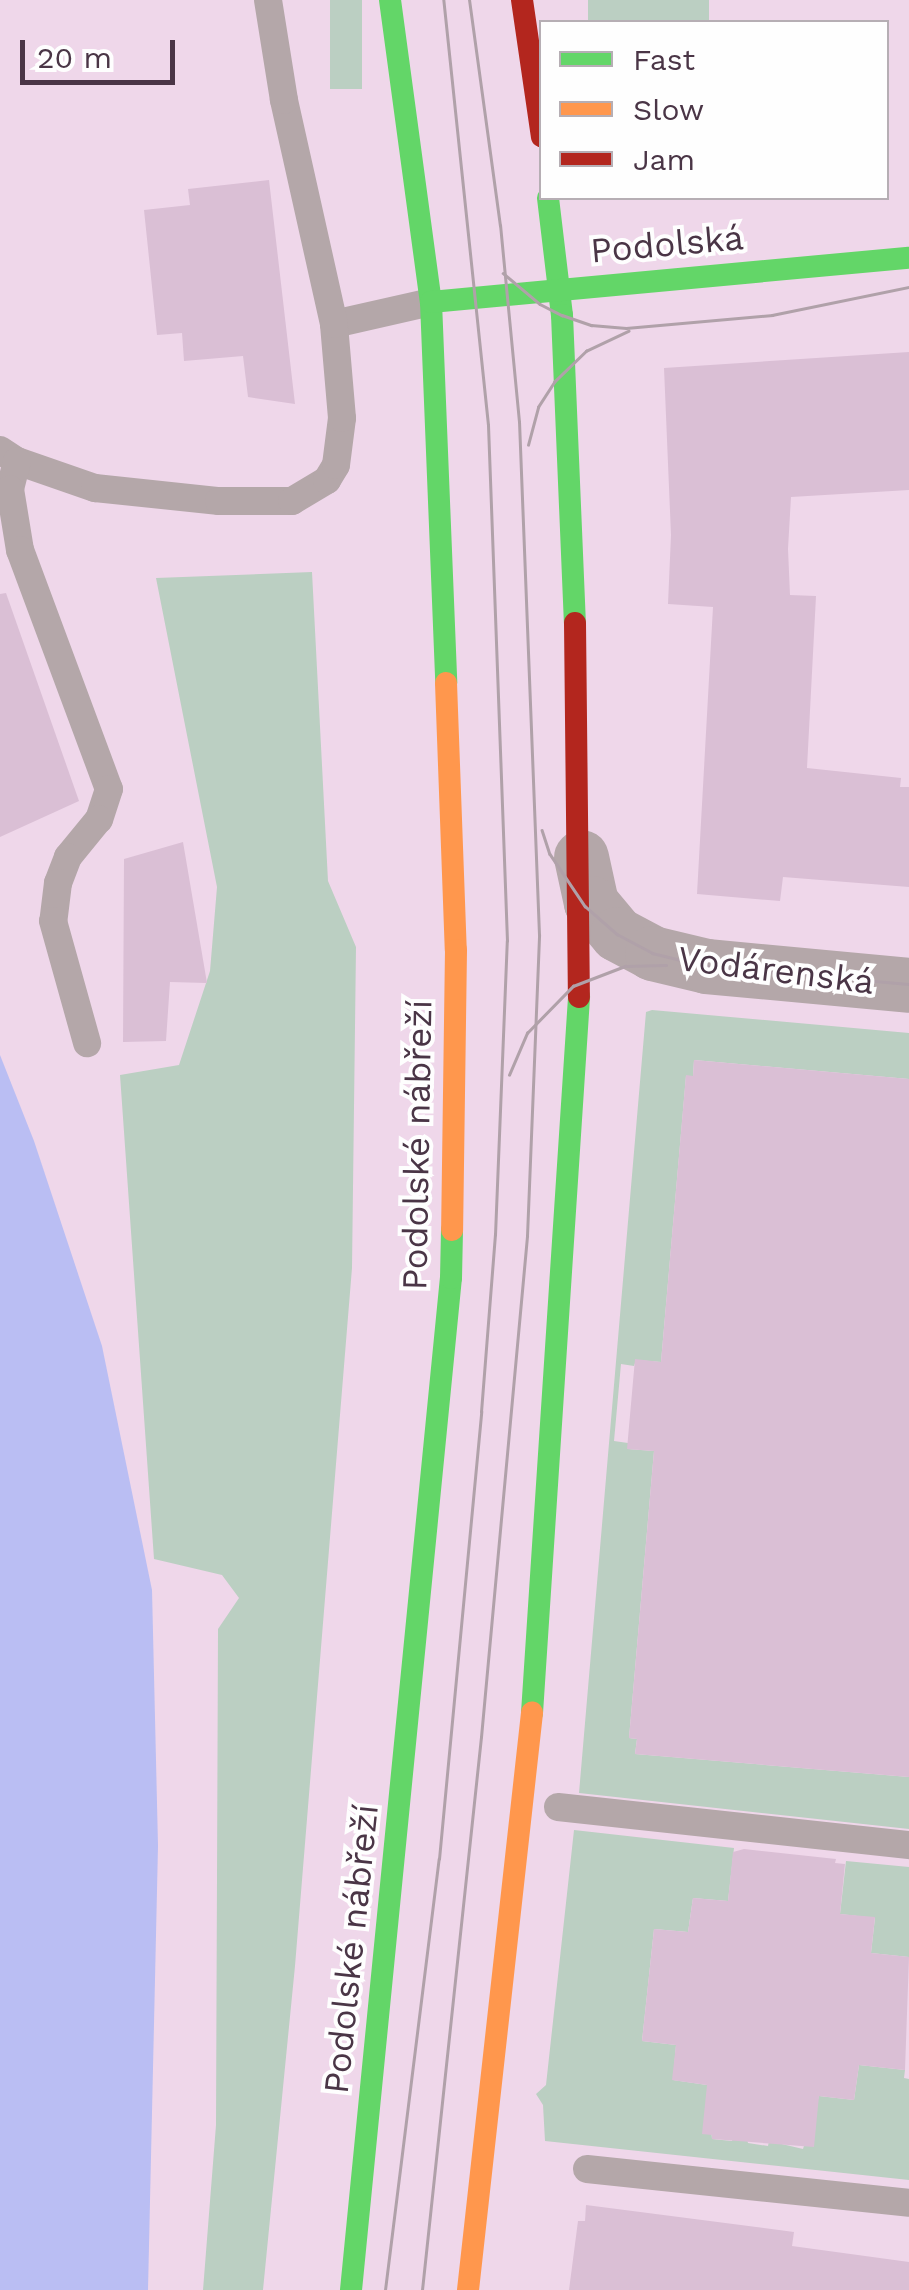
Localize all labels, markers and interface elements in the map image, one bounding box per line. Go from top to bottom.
scale bar [25,20,180,82]
legend [539,20,889,200]
text: 20 m [37,40,112,75]
text: Fast [633,42,695,77]
text: Slow [633,92,704,127]
text: Jam [633,142,695,177]
street label: Podolská [589,216,745,272]
street label: Vodárenská [676,937,876,1003]
street label: Podolské nábřeží [393,999,441,1291]
street label: Podolské nábřeží [315,1802,387,2096]

